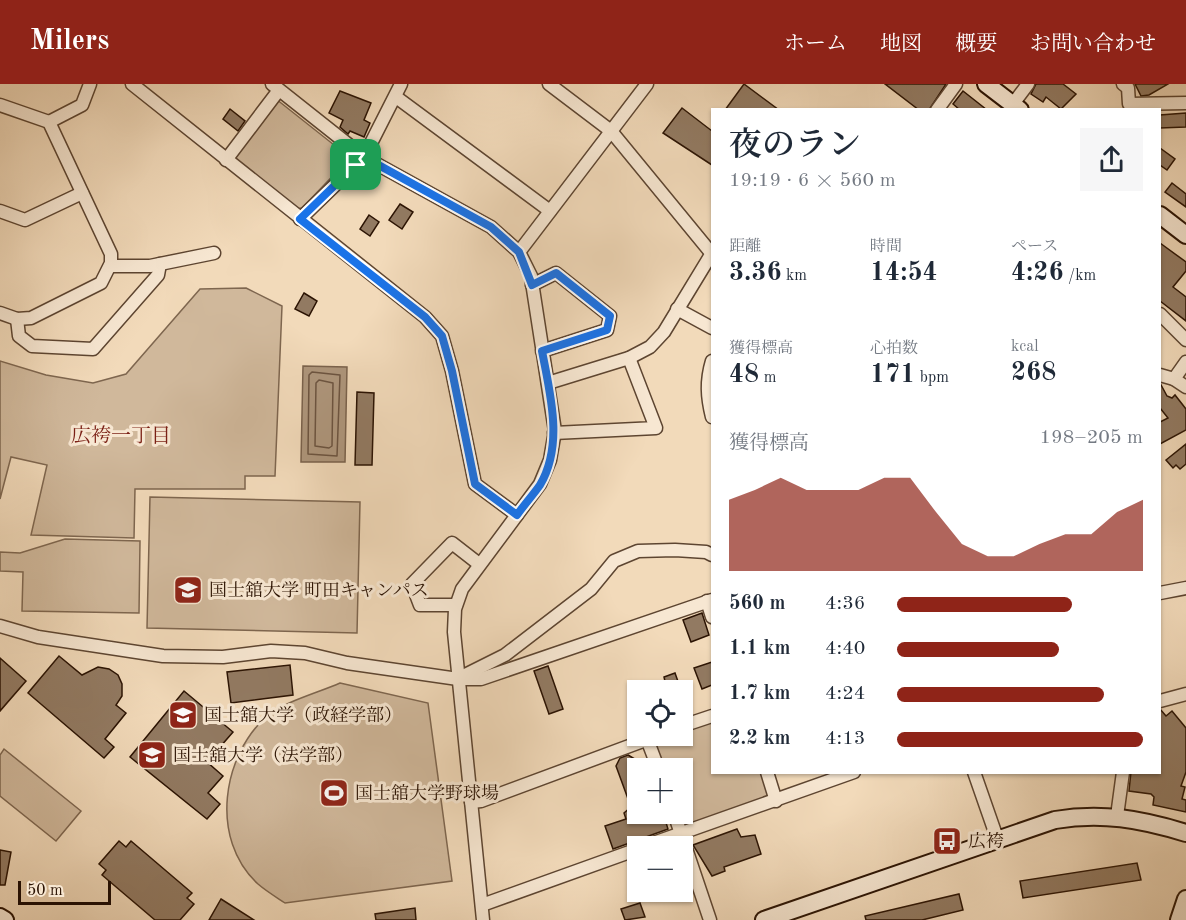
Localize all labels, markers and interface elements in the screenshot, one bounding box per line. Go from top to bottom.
text: Milers [30,28,109,56]
text: ホーム [784,34,847,55]
text: 地図 [880,34,922,55]
text: 概要 [955,34,997,55]
text: お問い合わせ [1030,34,1156,55]
button: share [1080,128,1143,191]
text: 夜のラン [729,130,861,163]
pin [330,139,381,190]
icon: arrive [339,148,372,181]
text: 19:19 · 6 × 560 m [729,171,896,191]
text: 距離 [729,239,761,255]
text: 時間 [870,239,902,255]
text: ペース [1011,239,1058,255]
text: 3.36 [729,260,782,286]
text: 14:54 [870,260,938,286]
text: 4:26 [1011,260,1064,286]
text: km [782,268,807,284]
text: /km [1064,268,1096,284]
text: kcal [1011,339,1039,355]
text: 獲得標高 [729,341,793,357]
text: 心拍数 [870,341,918,357]
text: 268 [1011,360,1056,386]
text: 48 [729,362,759,388]
text: 171 [870,362,915,388]
text: m [759,370,776,386]
text: bpm [915,370,949,386]
district label: 広袴一丁目 [71,425,171,447]
text: 198–205 m [1040,428,1143,448]
text: 獲得標高 [729,434,809,454]
school or university icon: 国士舘大学 町田キャンパス [172,574,204,606]
place label: 国士舘大学 町田キャンパス [209,580,429,600]
text: 560 m [729,594,785,614]
text: 4:36 [825,594,865,614]
text: 1.1 km [729,639,791,659]
text: 4:40 [825,639,865,659]
map controls [627,680,693,902]
button: locate [627,680,693,746]
text: 1.7 km [729,684,791,704]
text: 4:24 [825,684,865,704]
school or university icon: 国士舘大学（政経学部） [167,699,199,731]
place label: 国士舘大学（政経学部） [204,705,402,725]
text: 2.2 km [729,729,791,749]
text: 4:13 [825,729,865,749]
school or university icon: 国士舘大学（法学部） [136,739,168,771]
place label: 国士舘大学（法学部） [173,745,353,765]
button: + [627,758,693,824]
sports icon: 国士舘大学野球場 [318,777,350,809]
place label: 国士舘大学野球場 [355,783,499,803]
bus stop icon: 広袴 [931,825,963,857]
place label: 広袴 [968,831,1004,851]
button: − [627,836,693,902]
scale bar [18,878,111,906]
text: 50 m [27,883,63,899]

